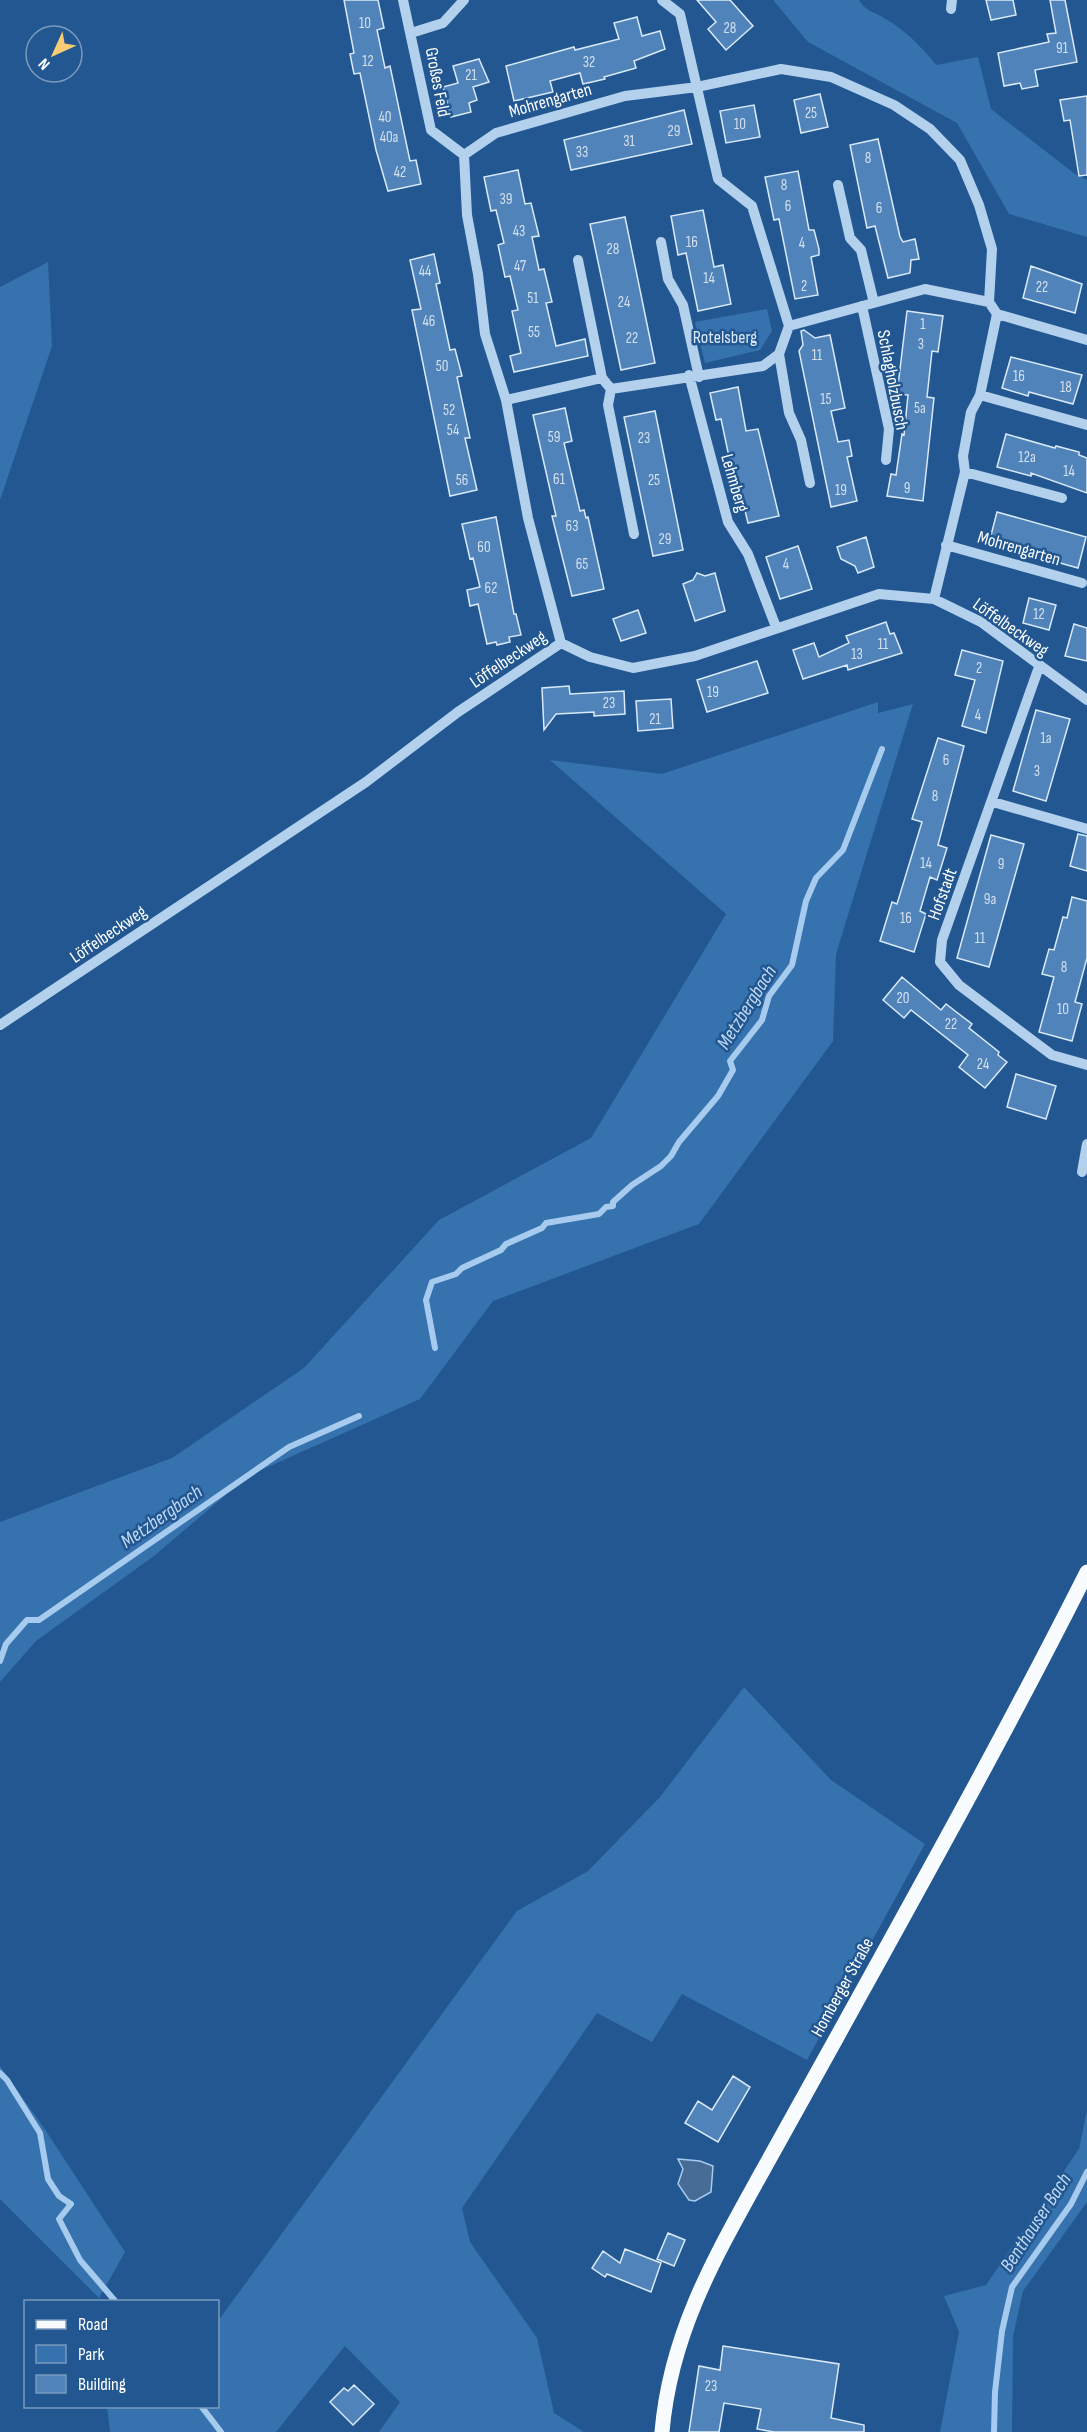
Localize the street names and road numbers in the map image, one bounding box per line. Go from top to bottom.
street label: Großes Feld [421,46,455,119]
street label: Mohrengarten [506,79,594,122]
street label: Schlagholzbusch [873,328,912,432]
street label: Lehmberg [716,452,753,515]
street label: Mohrengarten [975,527,1063,570]
street label: Löffelbeckweg [969,594,1053,661]
street label: Löffelbeckweg [466,626,550,693]
street label: Hofstadt [923,865,962,923]
street label: Löffelbeckweg [66,901,150,968]
street label: Homberger Straße [807,1934,878,2040]

